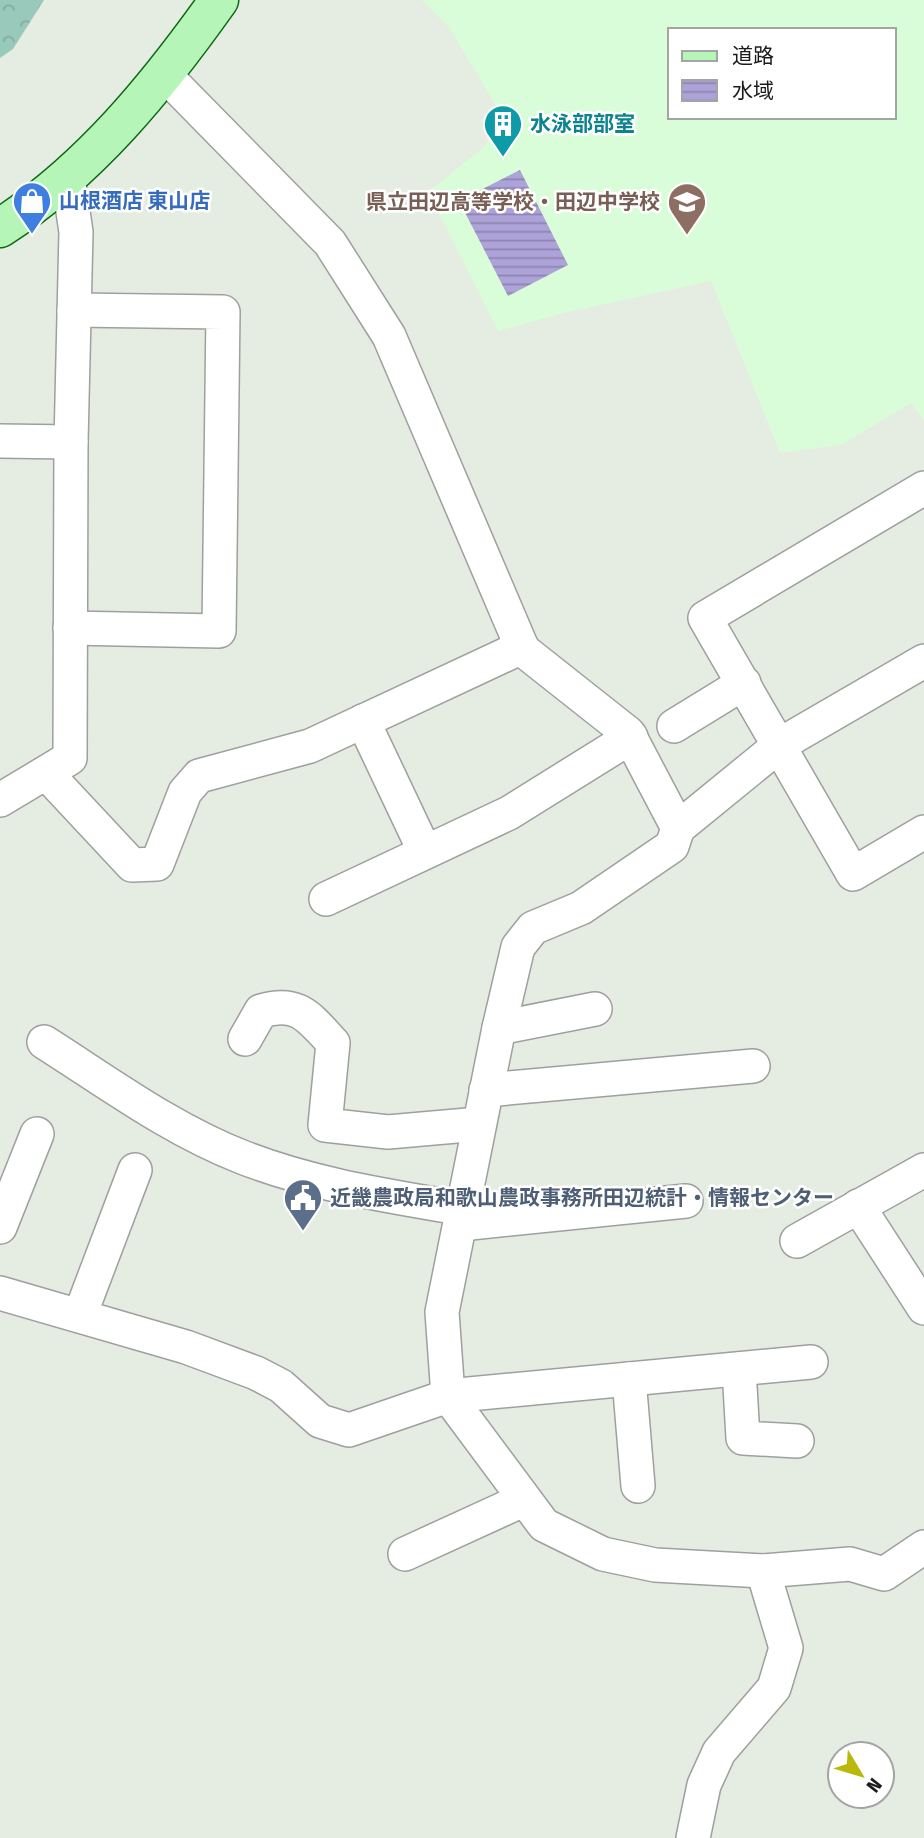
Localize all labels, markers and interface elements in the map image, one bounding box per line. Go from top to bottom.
legend [668,28,896,119]
text: 道路 [732,43,774,69]
text: 水域 [732,78,774,104]
building icon: 水泳部部室 [482,103,524,158]
place label: 水泳部部室 [530,111,635,137]
shop icon: 山根酒店 東山店 [11,180,53,235]
school or university icon: 県立田辺高等学校・田辺中学校 [666,181,708,236]
place label: 山根酒店 東山店 [59,188,210,214]
place label: 県立田辺高等学校・田辺中学校 [366,189,660,215]
public building icon: 近畿農政局和歌山農政事務所田辺統計・情報センター [282,1177,324,1232]
place label: 近畿農政局和歌山農政事務所田辺統計・情報センター [330,1185,834,1211]
north arrow [826,1740,896,1810]
text: N [861,1774,887,1797]

